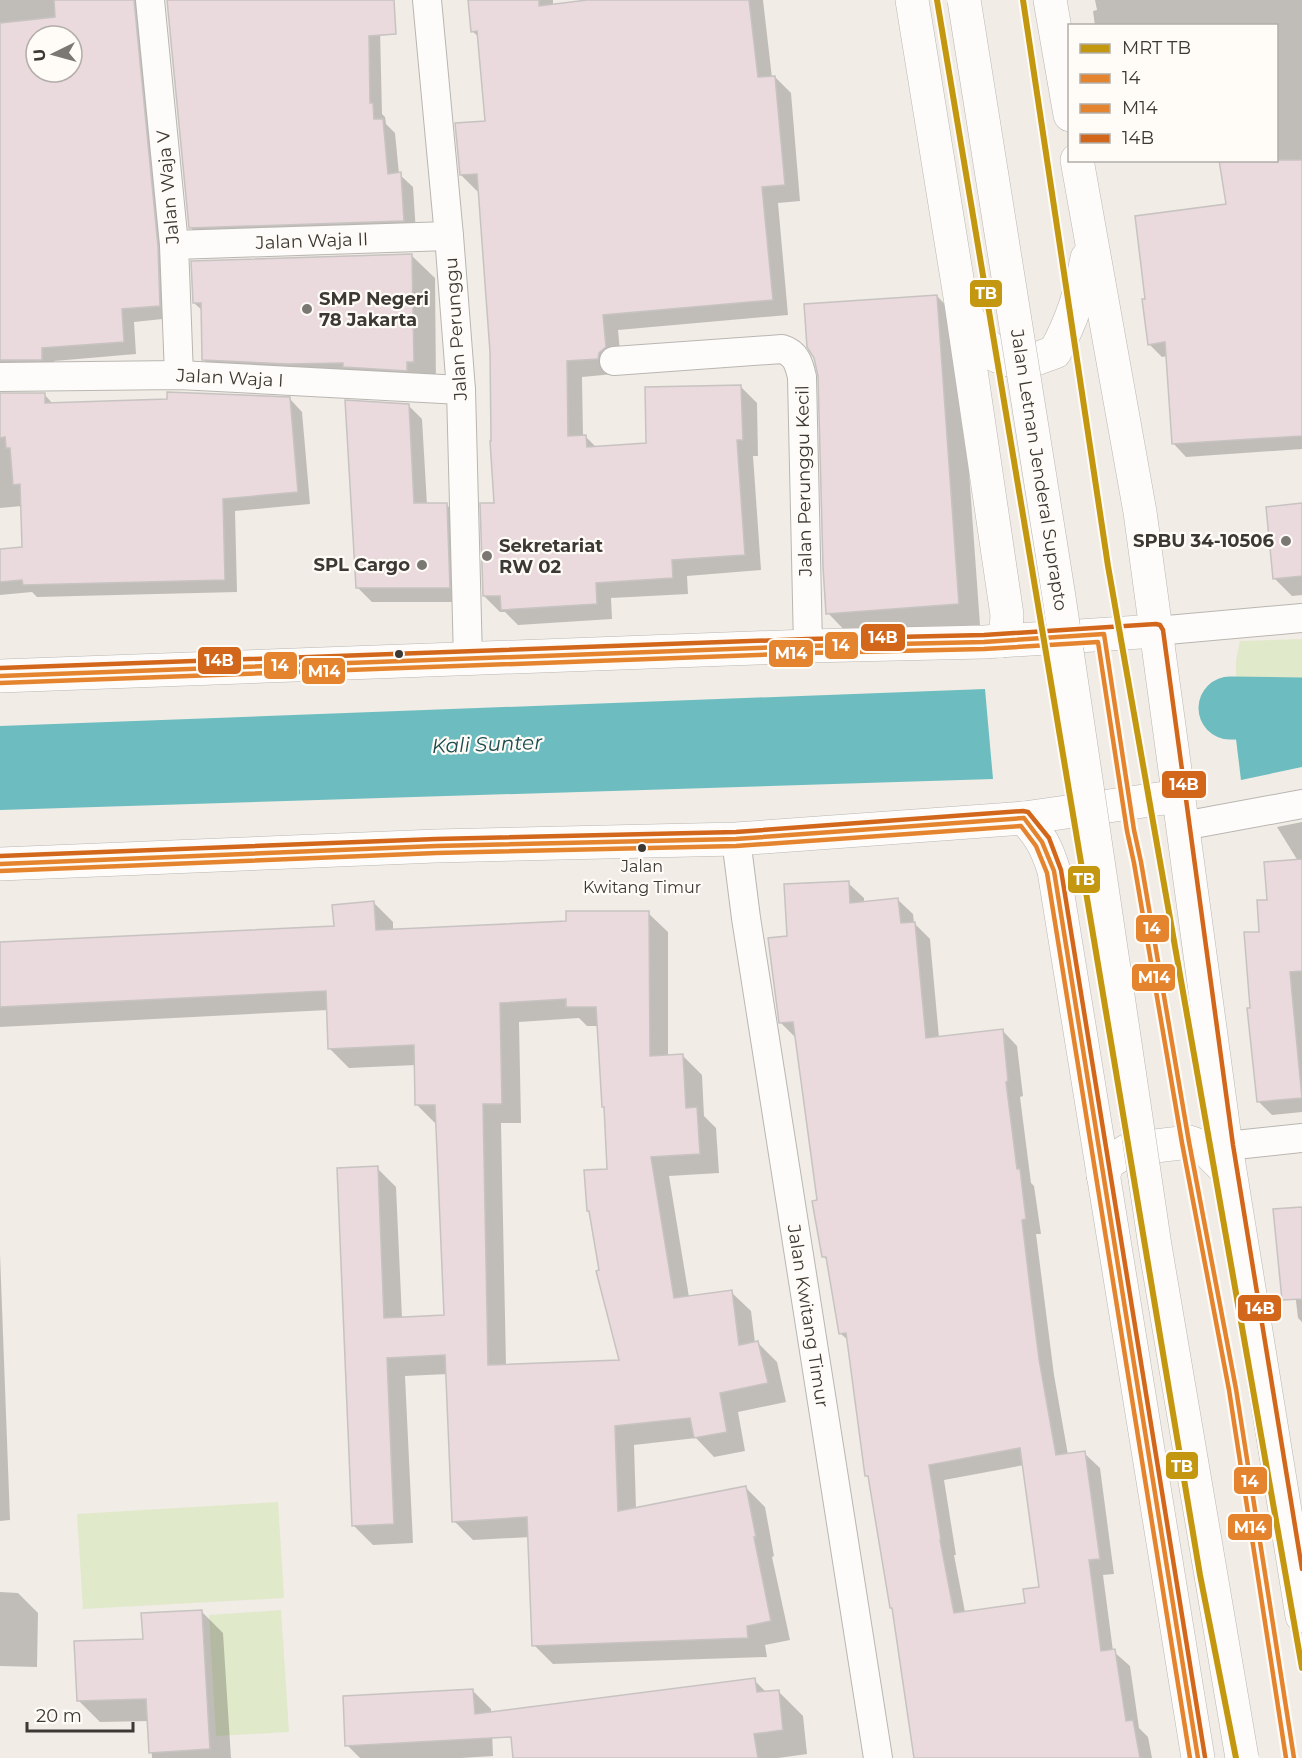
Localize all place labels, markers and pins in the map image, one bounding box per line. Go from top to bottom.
place label: SMP Negeri 78 Jakarta [319,288,429,331]
marker: SMP Negeri 78 Jakarta [300,302,314,316]
place label: SPBU 34-10506 [1133,530,1275,552]
marker: SPBU 34-10506 [1279,534,1293,548]
place label: Sekretariat RW 02 [499,535,603,578]
marker: Sekretariat RW 02 [480,549,494,563]
place label: SPL Cargo [313,554,410,576]
marker: SPL Cargo [415,558,429,572]
unlabelled marker [393,648,405,660]
marker: Jalan Kwitang Timur [636,842,648,854]
place label: Jalan Kwitang Timur [583,857,701,897]

